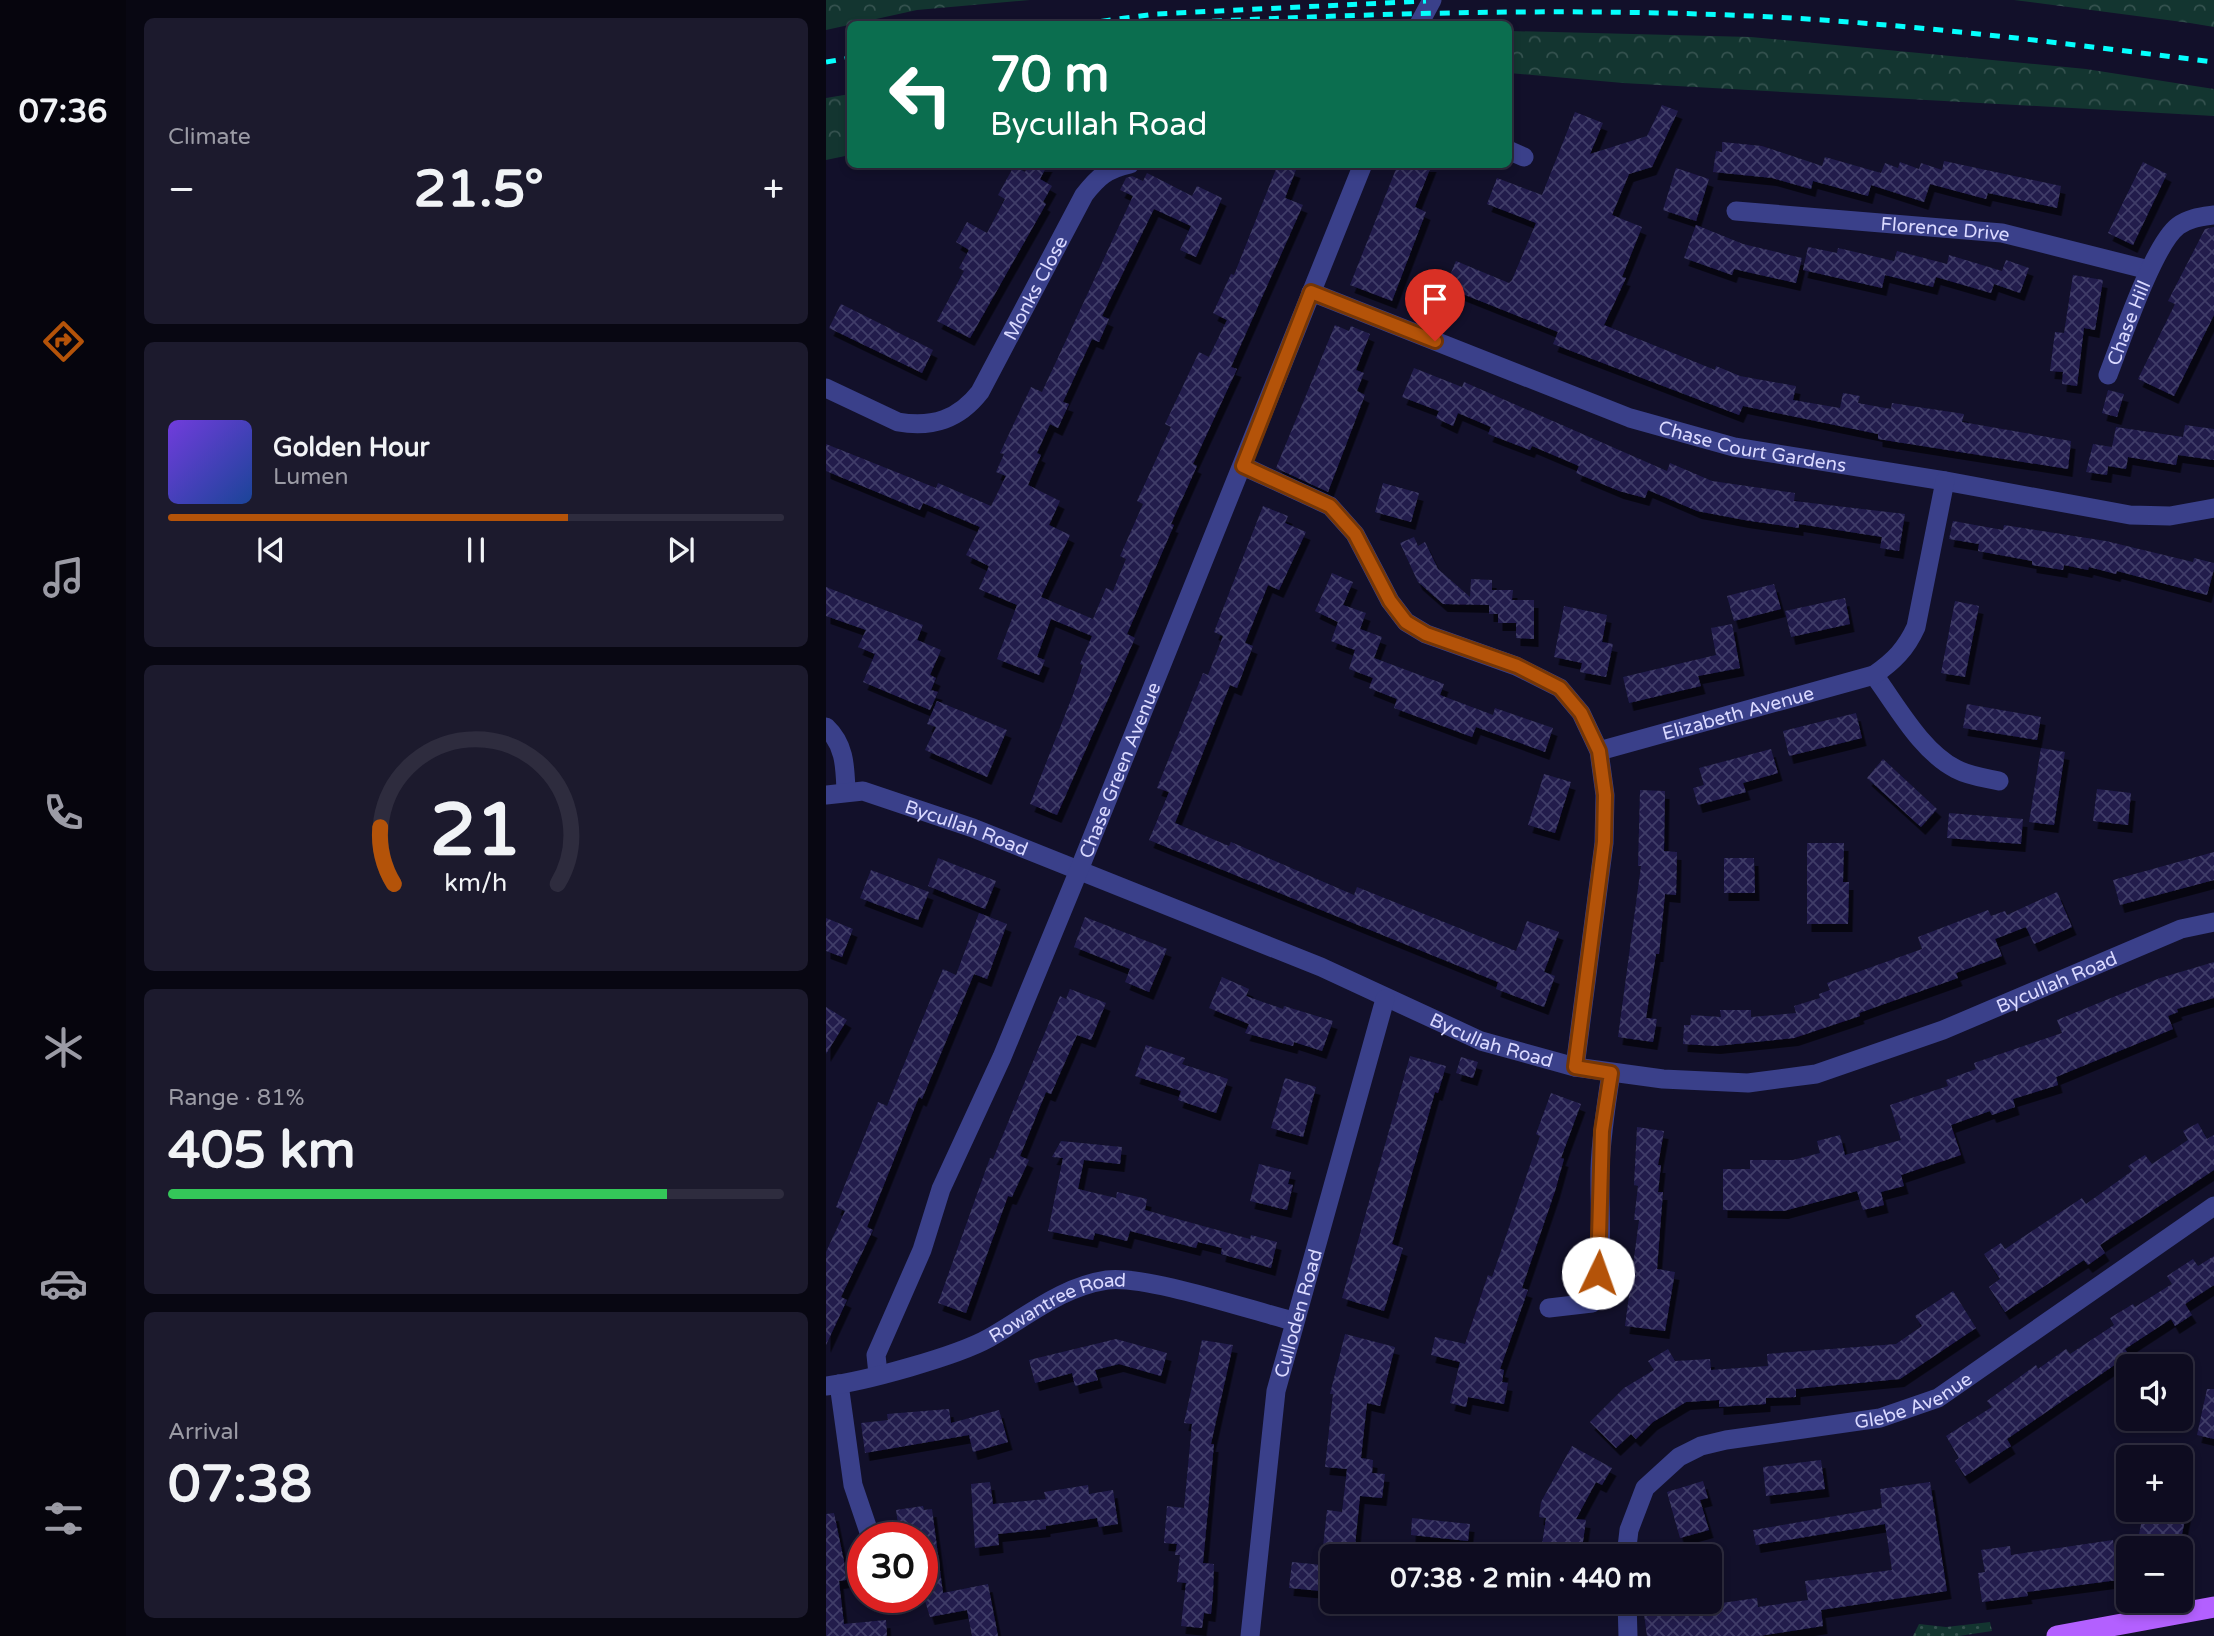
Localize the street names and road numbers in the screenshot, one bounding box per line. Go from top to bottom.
street label: Florence Drive [1880,213,2012,247]
street label: Monks Close [999,232,1073,344]
street label: Chase Hill [2103,277,2155,368]
street label: Chase Court Gardens [1656,417,1848,477]
street label: Chase Green Avenue [1075,679,1165,862]
street label: Elizabeth Avenue [1660,682,1816,745]
street label: Bycullah Road [902,796,1031,861]
street label: Bycullah Road [1993,947,2121,1018]
street label: Bycullah Road [1426,1009,1555,1072]
street label: Culloden Road [1270,1247,1327,1380]
street label: Rowantree Road [985,1269,1127,1348]
street label: Glebe Avenue [1853,1368,1976,1434]

